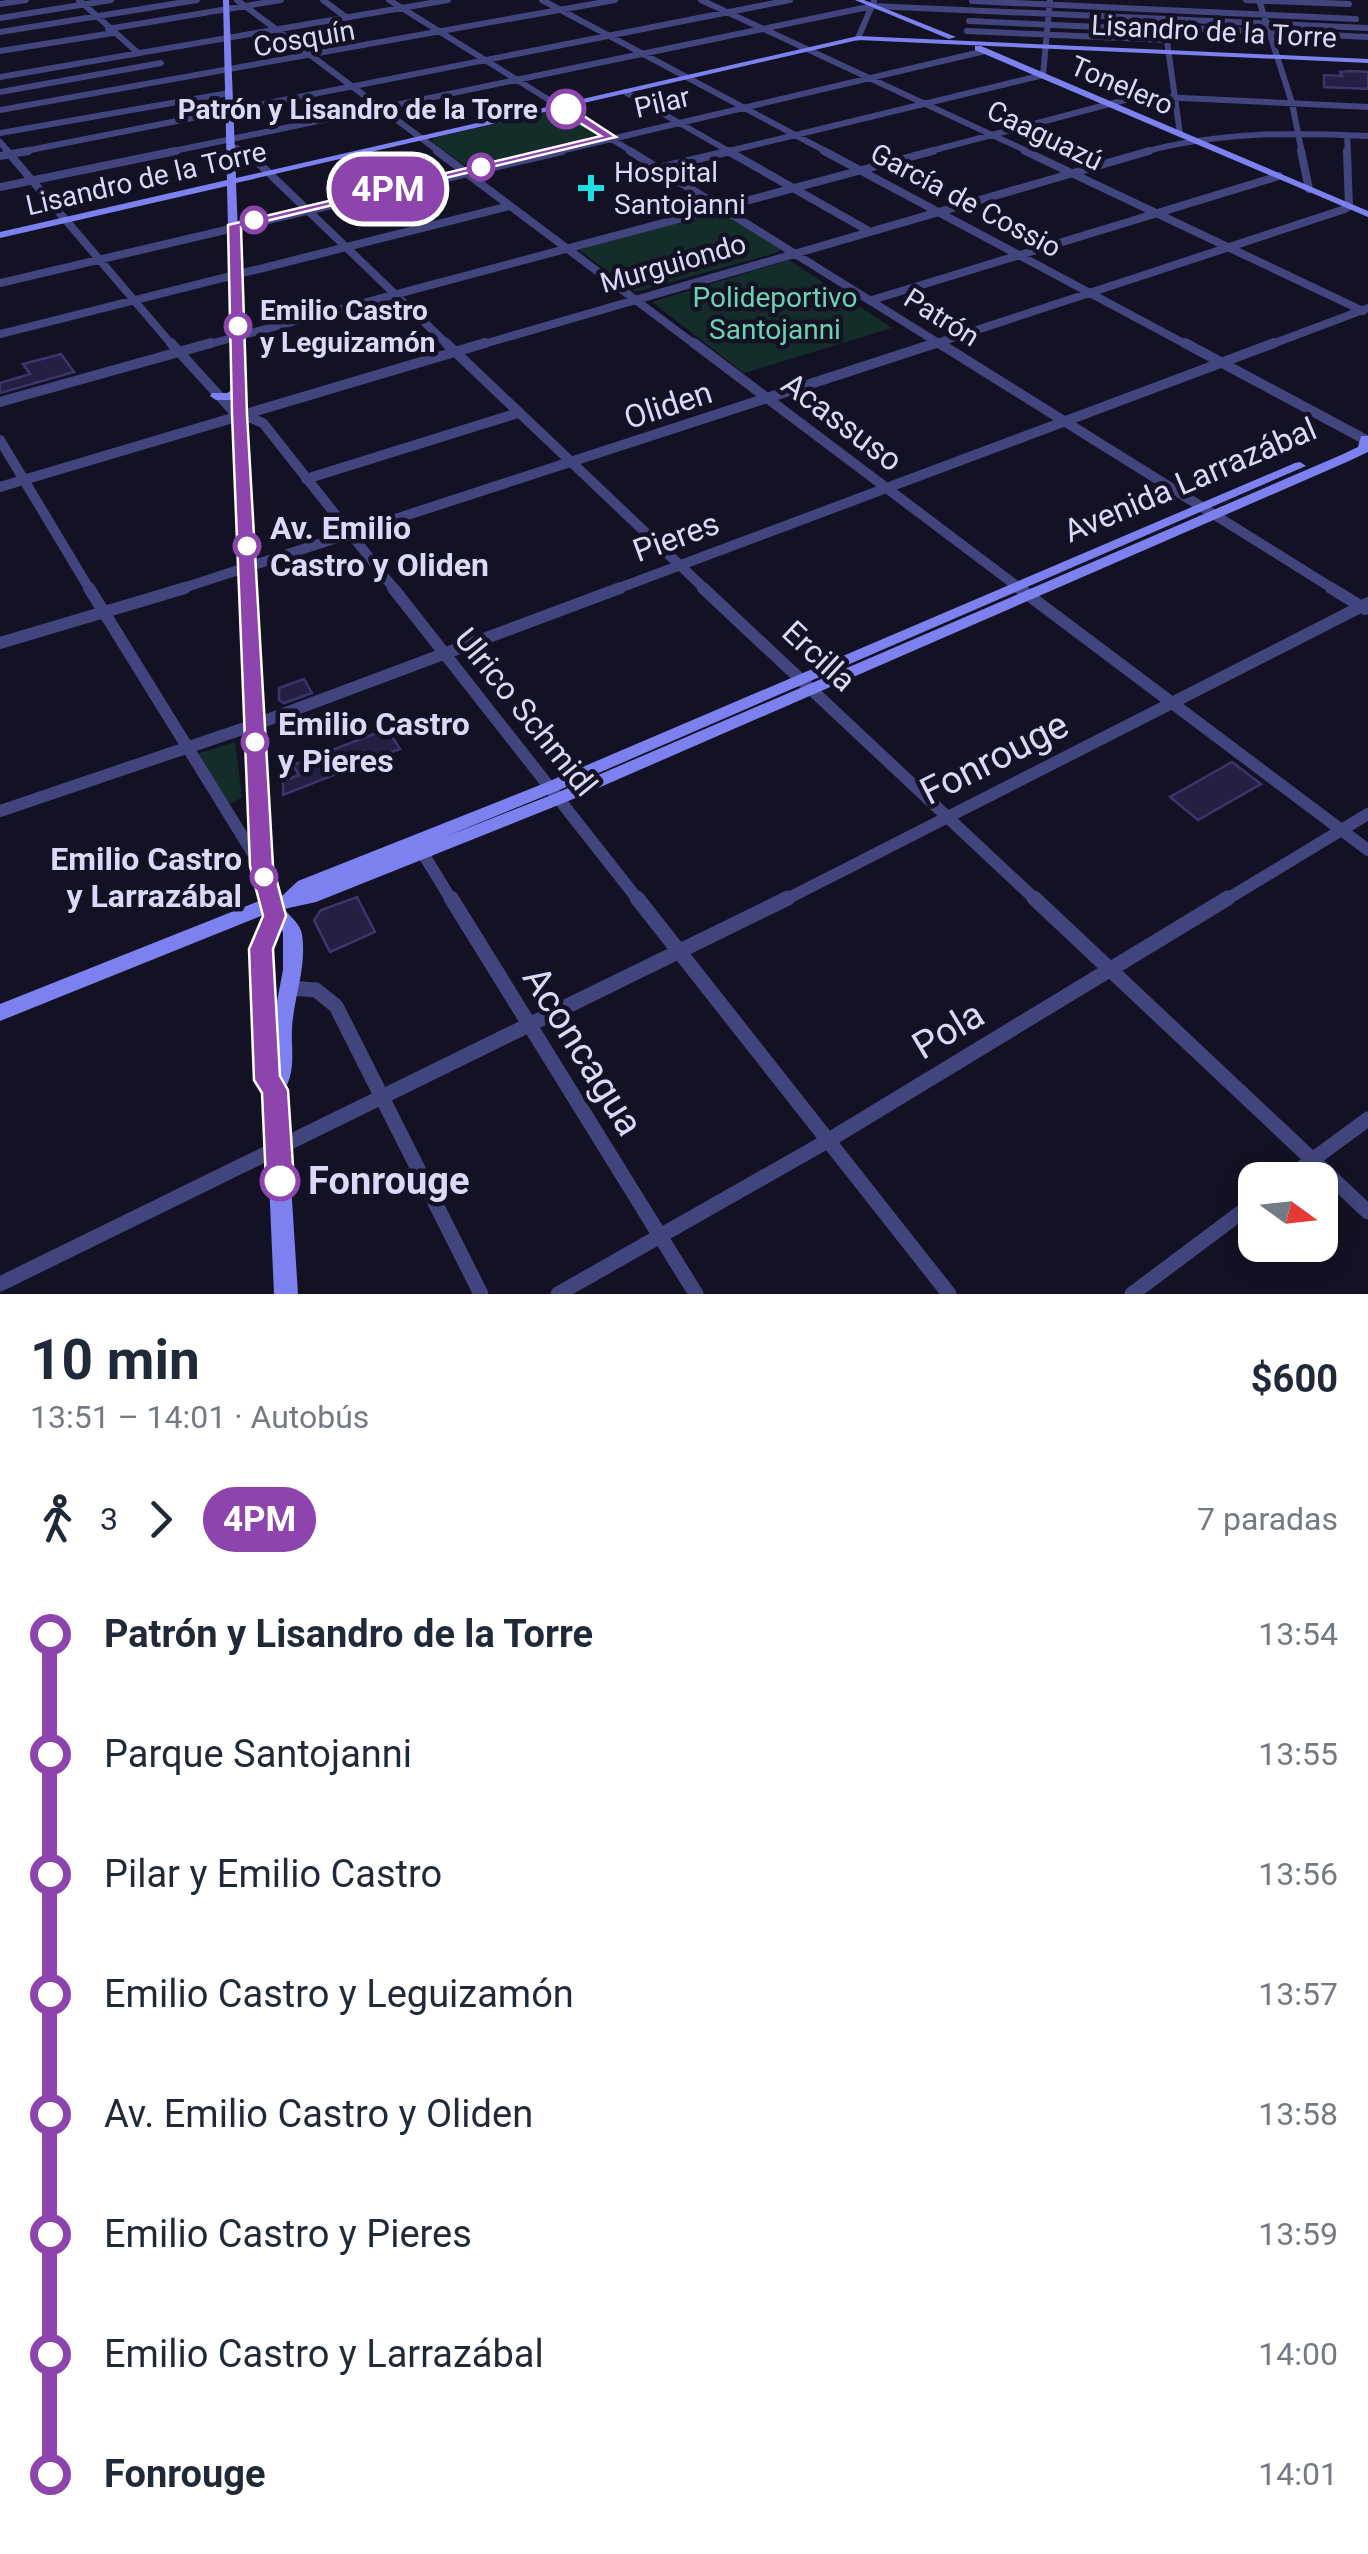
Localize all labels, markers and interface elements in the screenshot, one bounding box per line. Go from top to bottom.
street label: Lisandro de la Torre [1090,9,1338,54]
street label: Cosquín [251,13,357,64]
street label: Tonelero [1065,49,1178,122]
street label: Pilar [631,80,694,125]
marker: Patrón y Lisandro de la Torre [547,90,585,128]
place label: Patrón y Lisandro de la Torre [178,93,538,126]
street label: Caaguazú [982,93,1108,178]
street label: Lisandro de la Torre [23,135,270,222]
street label: García de Cossio [865,136,1067,264]
unlabelled marker [468,154,494,180]
line badge: 4PM [330,156,446,222]
place label: Hospital Santojanni [614,156,746,221]
text: 4PM [351,169,425,210]
marker: Hospital Santojanni [578,175,604,201]
unlabelled marker [241,207,267,233]
street label: Murguiondo [596,227,750,300]
park label: Polideportivo Santojanni [693,281,857,346]
street label: Patrón [898,282,985,353]
place label: Emilio Castro y Leguizamón [260,294,435,359]
marker: Emilio Castro y Leguizamón [225,313,251,339]
street label: Acassuso [774,365,910,479]
street label: Oliden [619,373,717,437]
street label: Avenida Larrazábal [1058,410,1322,550]
street label: Pieres [628,504,724,570]
place label: Av. Emilio Castro y Oliden [270,509,489,584]
marker: Av. Emilio Castro y Oliden [234,533,260,559]
street label: Ercilla [775,613,863,699]
street label: Ulrico Schmidl [447,620,605,804]
street label: Fonrouge [913,702,1075,814]
place label: Emilio Castro y Pieres [278,705,470,780]
marker: Emilio Castro y Pieres [242,729,268,755]
place label: Emilio Castro y Larrazábal [50,840,242,915]
marker: Emilio Castro y Larrazábal [251,864,277,890]
street label: Aconcagua [514,958,652,1144]
street label: Pola [904,992,992,1068]
place label: Fonrouge [308,1159,470,1203]
marker: Fonrouge [261,1162,299,1200]
north arrow [1238,1162,1338,1262]
map controls [1238,1162,1338,1262]
text: 10 min [30,1328,200,1392]
text: $600 [1251,1357,1338,1401]
text: 13:51 – 14:01 · Autobús [30,1398,369,1436]
icon: walk [30,1492,85,1547]
icon: forward [133,1492,188,1547]
text: 4PM [223,1499,296,1540]
text: 3 [100,1500,118,1538]
text: 7 paradas [1197,1500,1338,1538]
text: Patrón y Lisandro de la Torre [104,1612,593,1656]
text: 13:54 [1258,1615,1338,1653]
text: Parque Santojanni [104,1732,412,1776]
text: 13:55 [1258,1735,1338,1773]
text: Pilar y Emilio Castro [104,1852,442,1896]
text: 13:56 [1258,1855,1338,1893]
text: Emilio Castro y Leguizamón [104,1972,574,2016]
text: 13:57 [1258,1975,1338,2013]
text: Av. Emilio Castro y Oliden [104,2092,533,2136]
text: 13:58 [1258,2095,1338,2133]
text: Emilio Castro y Pieres [104,2212,472,2256]
text: 13:59 [1258,2215,1338,2253]
text: Emilio Castro y Larrazábal [104,2332,544,2376]
text: 14:00 [1258,2335,1338,2373]
text: Fonrouge [104,2452,266,2496]
text: 14:01 [1258,2455,1338,2493]

